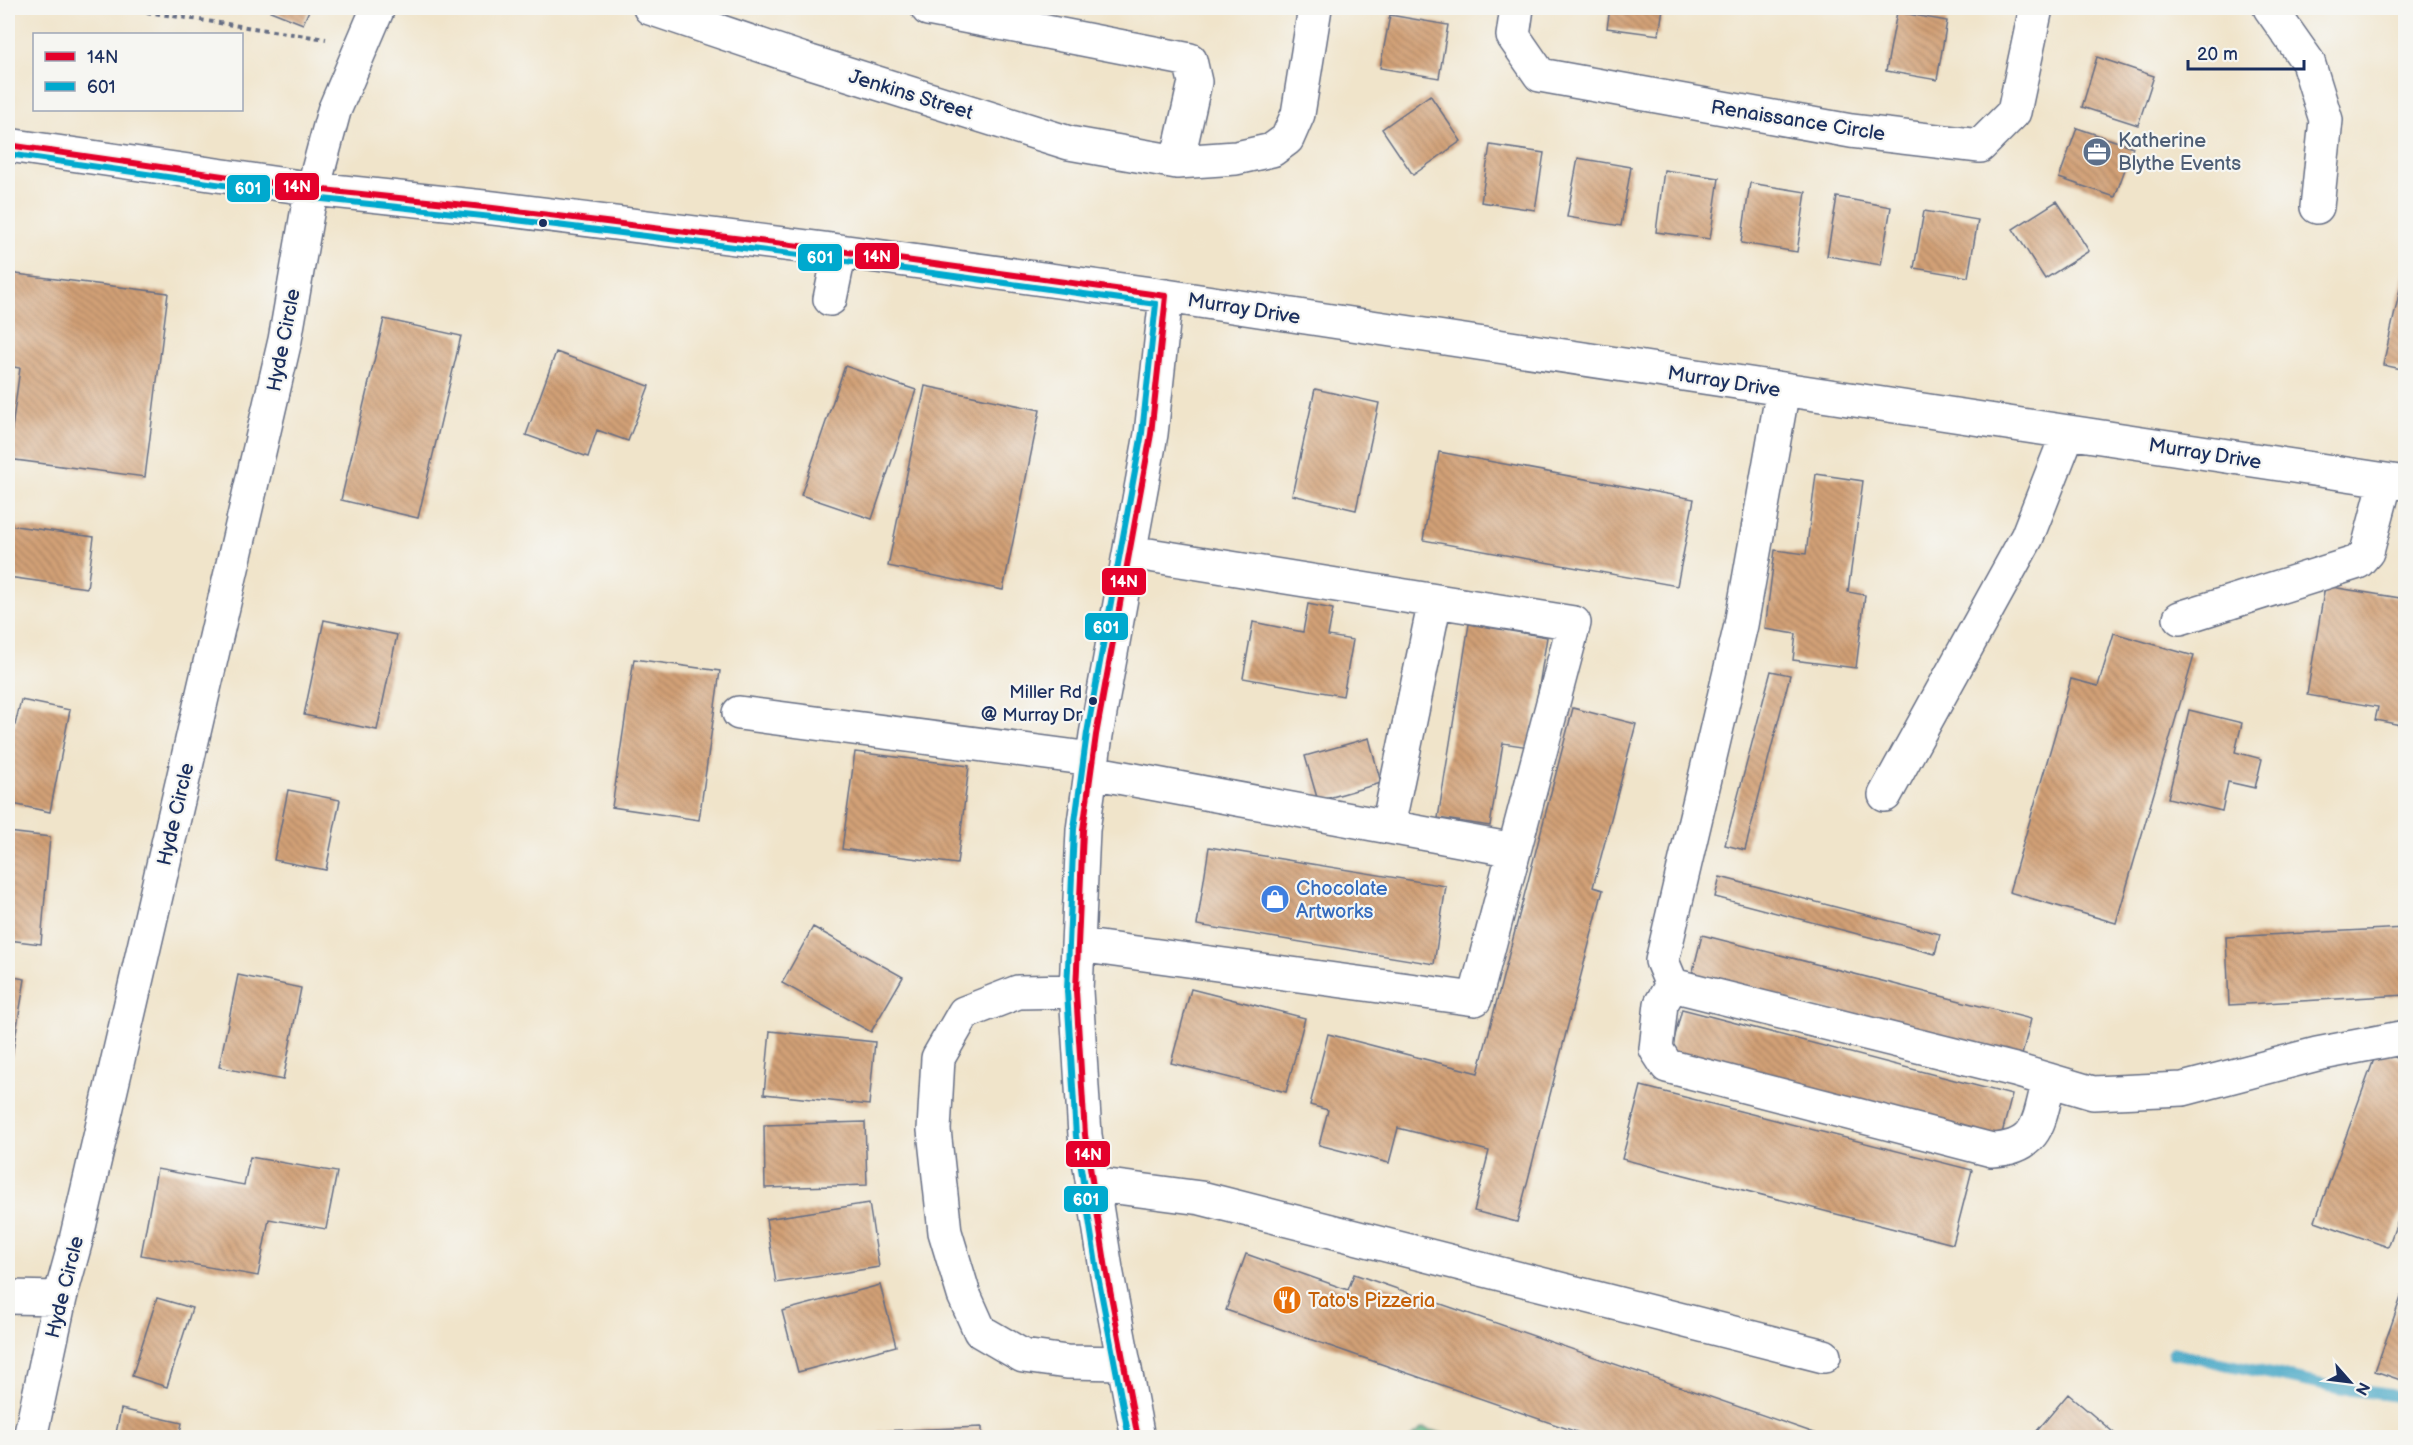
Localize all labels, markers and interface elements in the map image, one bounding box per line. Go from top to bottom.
legend [33,33,243,111]
scale bar [2188,33,2304,71]
text: 20 m [2197,44,2238,65]
text: 14N [87,47,118,68]
street label: Jenkins Street [846,65,976,125]
text: 601 [87,77,116,98]
street label: Renaissance Circle [1709,95,1887,147]
place label: Katherine Blythe Events [2118,129,2241,176]
office icon: Katherine Blythe Events [2081,136,2113,168]
line badge: 14N [274,172,320,201]
line badge: 601 [226,174,271,203]
text: 14N [283,178,311,197]
text: 601 [235,180,261,199]
unlabelled marker [537,217,549,229]
line badge: 14N [854,242,900,270]
line badge: 601 [797,243,843,272]
text: 14N [863,248,891,267]
text: 601 [807,249,833,268]
street label: Hyde Circle [262,287,306,394]
street label: Murray Drive [1186,288,1302,330]
street label: Murray Drive [1666,361,1782,403]
street label: Murray Drive [2147,433,2263,475]
line badge: 14N [1101,567,1147,596]
text: 14N [1110,573,1138,592]
line badge: 601 [1084,612,1129,641]
text: 601 [1093,619,1119,638]
place label: Miller Rd @ Murray Dr [981,682,1082,726]
marker: Miller Rd @ Murray Dr [1087,695,1099,707]
street label: Hyde Circle [153,761,199,868]
place label: Chocolate Artworks [1296,877,1388,924]
shop icon: Chocolate Artworks [1259,883,1291,915]
line badge: 14N [1065,1140,1111,1168]
text: 14N [1074,1146,1102,1165]
line badge: 601 [1063,1185,1109,1213]
text: 601 [1073,1191,1099,1210]
street label: Hyde Circle [41,1234,89,1341]
restaurant icon: Tato's Pizzeria [1271,1284,1303,1316]
place label: Tato's Pizzeria [1308,1289,1435,1313]
north arrow [2320,1352,2380,1412]
text: N [2351,1379,2373,1398]

